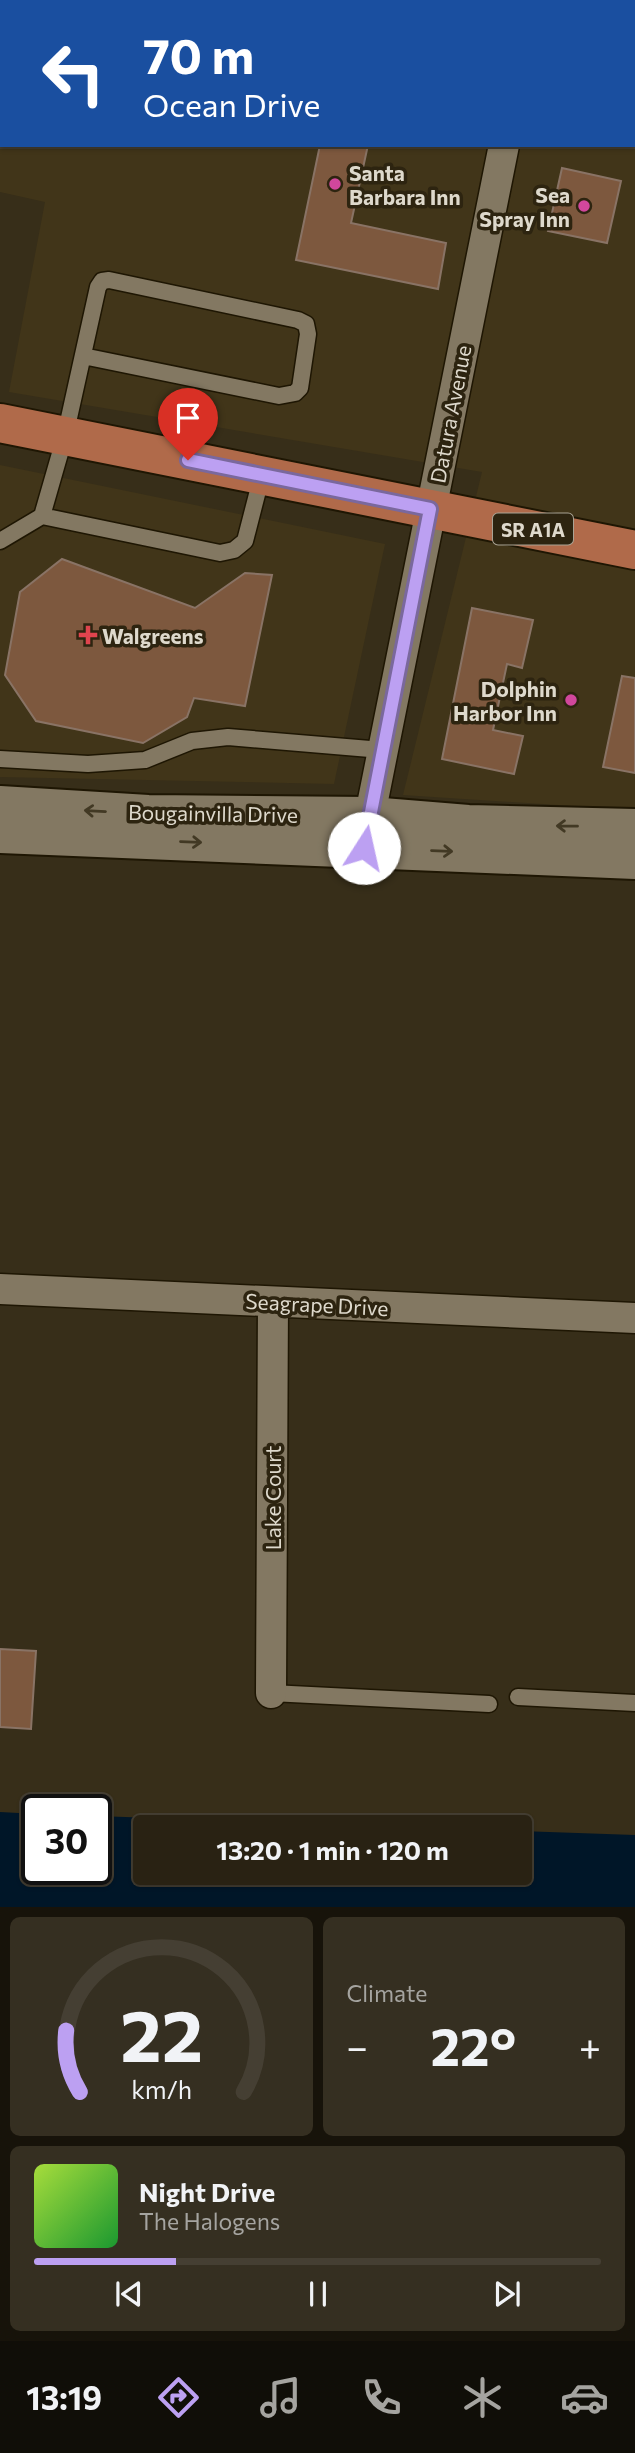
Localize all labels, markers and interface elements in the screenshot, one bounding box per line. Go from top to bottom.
text: 70 m [143,24,254,84]
icon: left [28,28,119,119]
text: Ocean Drive [143,84,320,124]
place label: Santa Barbara Inn [349,160,461,209]
marker: Santa Barbara Inn [327,176,343,192]
place label: Sea Spray Inn [479,182,570,231]
marker: Sea Spray Inn [576,198,592,214]
street label: Datura Avenue [424,343,476,485]
pin [158,388,218,460]
icon: arrive [169,399,207,437]
road number: SR A1A [493,514,573,544]
place label: Walgreens [102,623,204,648]
marker: Walgreens [80,627,96,643]
place label: Dolphin Harbor Inn [453,676,557,725]
marker: Dolphin Harbor Inn [563,692,579,708]
street label: Bougainvilla Drive [128,799,298,827]
one-way arrow [84,804,107,817]
position arrow [327,811,401,885]
one-way arrow [556,819,579,833]
one-way arrow [179,835,202,848]
one-way arrow [431,844,454,858]
street label: Seagrape Drive [245,1288,389,1320]
street label: Lake Court [260,1446,285,1550]
speed limit sign: 30 [21,1794,112,1885]
text: 13:20 · 1 min · 120 m [216,1834,449,1865]
text: Climate [347,1979,428,2007]
text: 22 [120,1989,203,2078]
text: 22° [431,2013,516,2077]
text: − [347,2022,368,2069]
text: + [579,2022,601,2069]
text: km/h [131,2074,192,2104]
text: Night Drive [139,2176,275,2207]
text: The Halogens [139,2207,280,2235]
icon: previous [110,2275,148,2313]
icon: pause [299,2275,337,2313]
icon: next [488,2275,526,2313]
icon: directions [154,2373,203,2422]
icon: music [256,2373,305,2422]
icon: phone [357,2373,406,2422]
icon: climate [458,2373,507,2422]
icon: car [560,2373,609,2422]
text: 13:19 [26,2377,102,2417]

